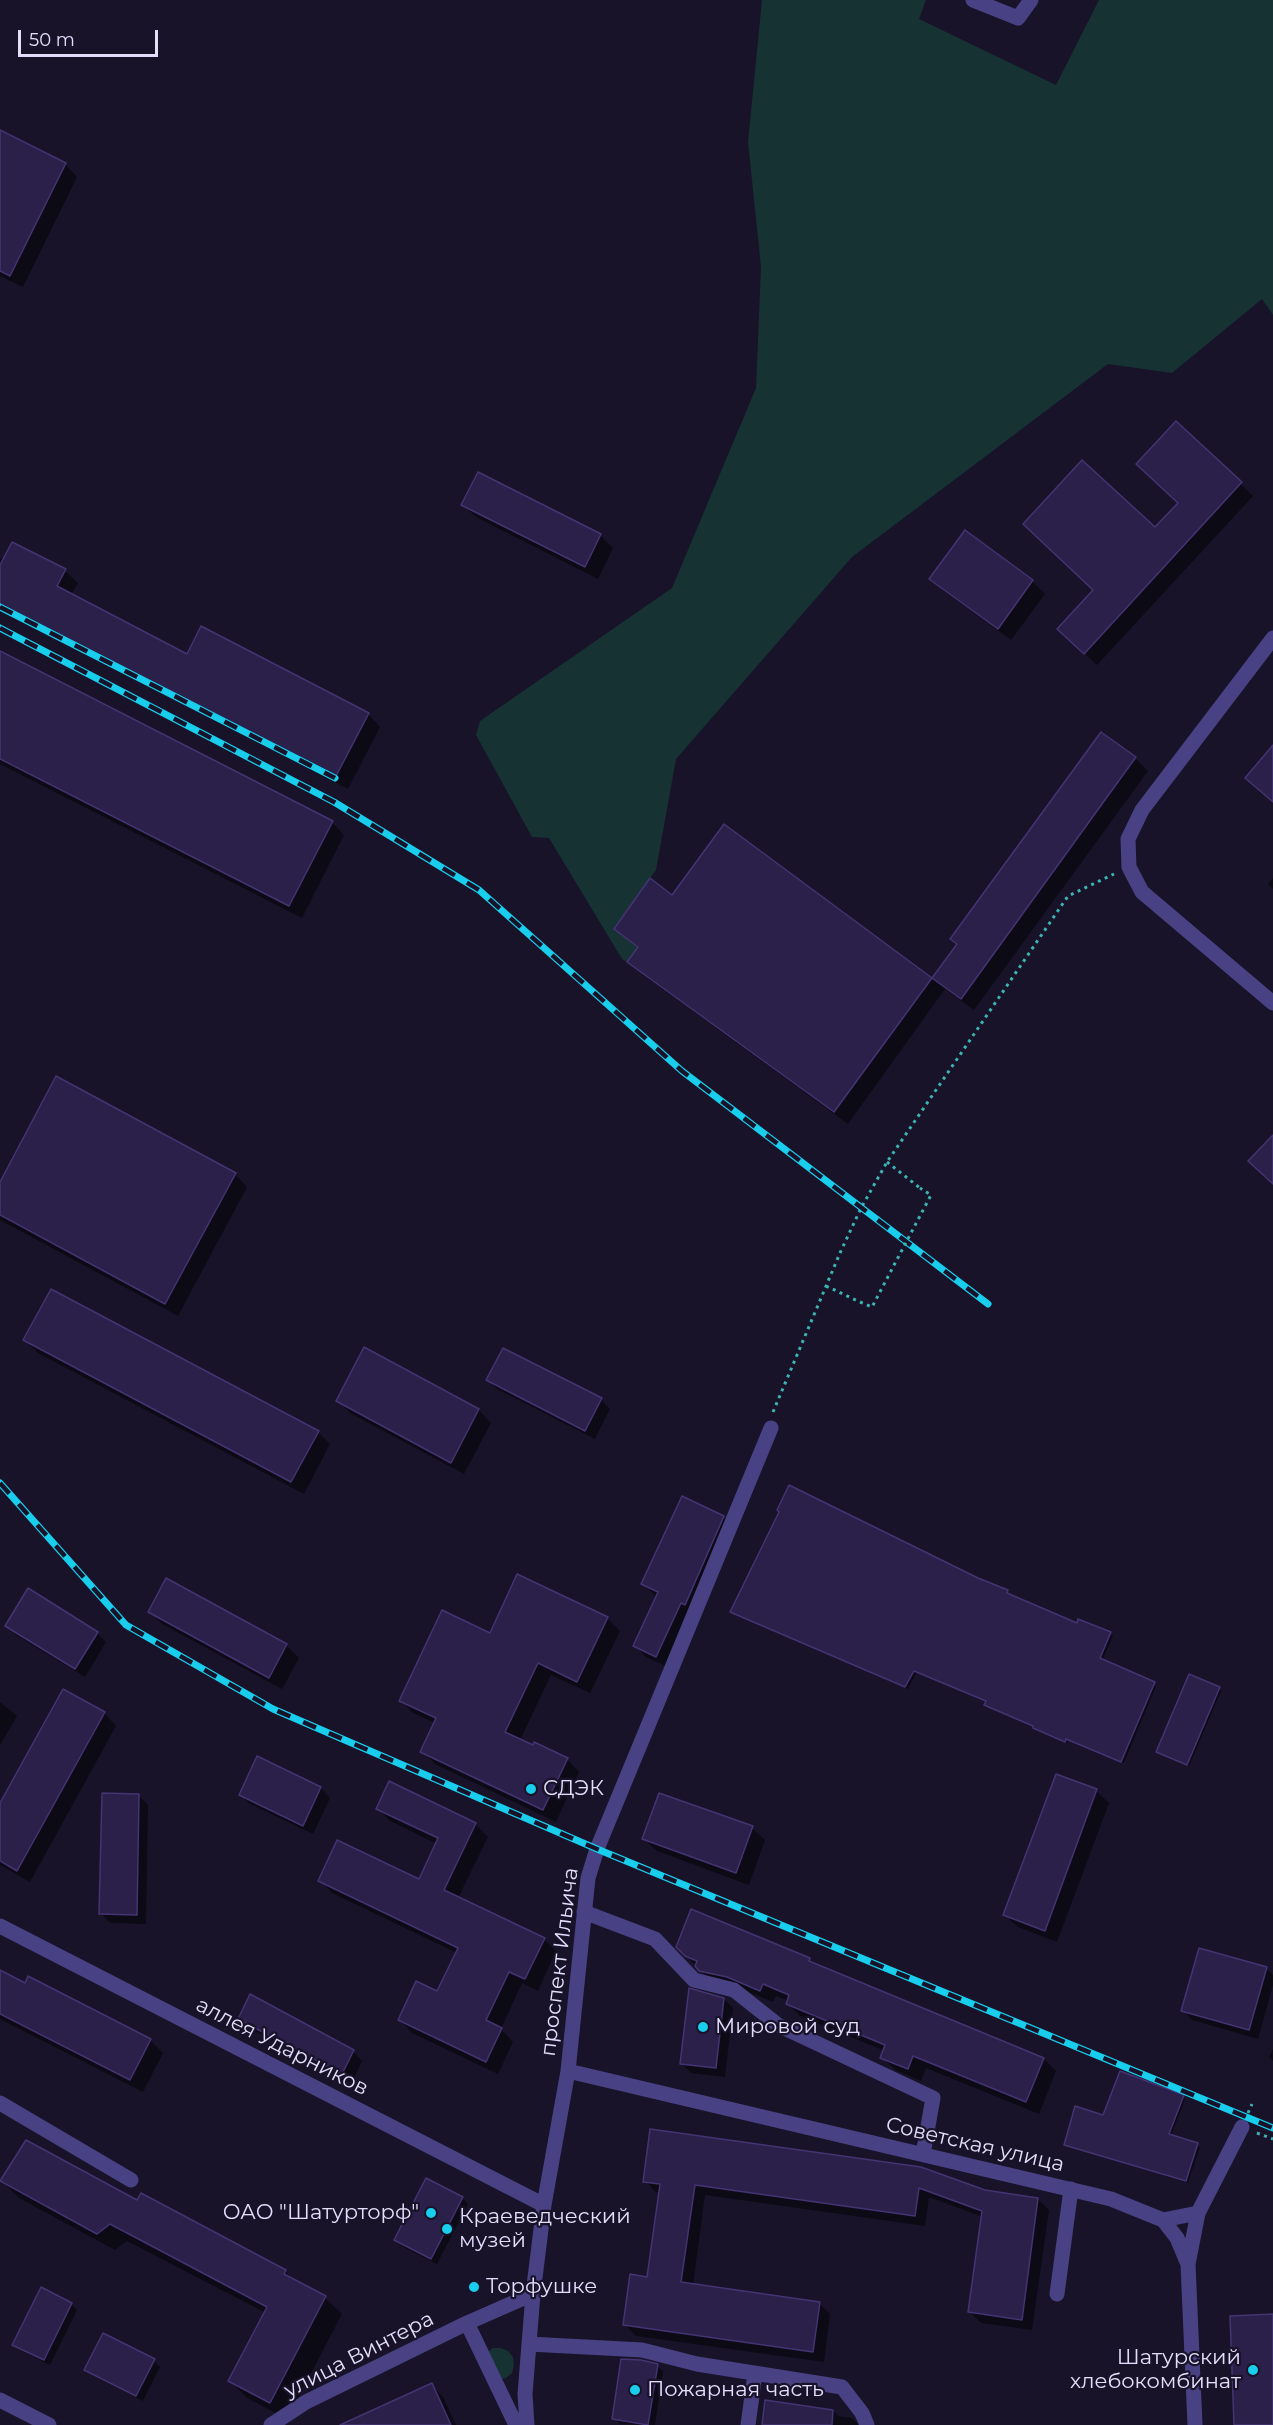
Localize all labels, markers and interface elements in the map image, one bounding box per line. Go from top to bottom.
scale bar [21,18,160,56]
text: 50 m [29,29,75,51]
place label: СДЭК [543,1776,604,1802]
marker: СДЭК [524,1782,538,1796]
street label: проспект Ильича [536,1866,584,2058]
street label: аллея Ударников [192,1993,372,2101]
place label: Мировой суд [715,2014,860,2040]
marker: Мировой суд [696,2020,710,2034]
street label: Советская улица [883,2112,1067,2178]
place label: ОАО "Шатурторф" [223,2200,419,2226]
place label: Краеведческий музей [459,2204,631,2254]
marker: ОАО "Шатурторф" [424,2206,438,2220]
marker: Краеведческий музей [440,2222,454,2236]
place label: Торфушке [486,2274,597,2300]
marker: Торфушке [467,2280,481,2294]
street label: улица Винтера [280,2306,438,2404]
place label: Шатурский хлебокомбинат [1070,2345,1241,2395]
marker: Шатурский хлебокомбинат [1246,2363,1260,2377]
place label: Пожарная часть [647,2377,824,2403]
marker: Пожарная часть [628,2383,642,2397]

